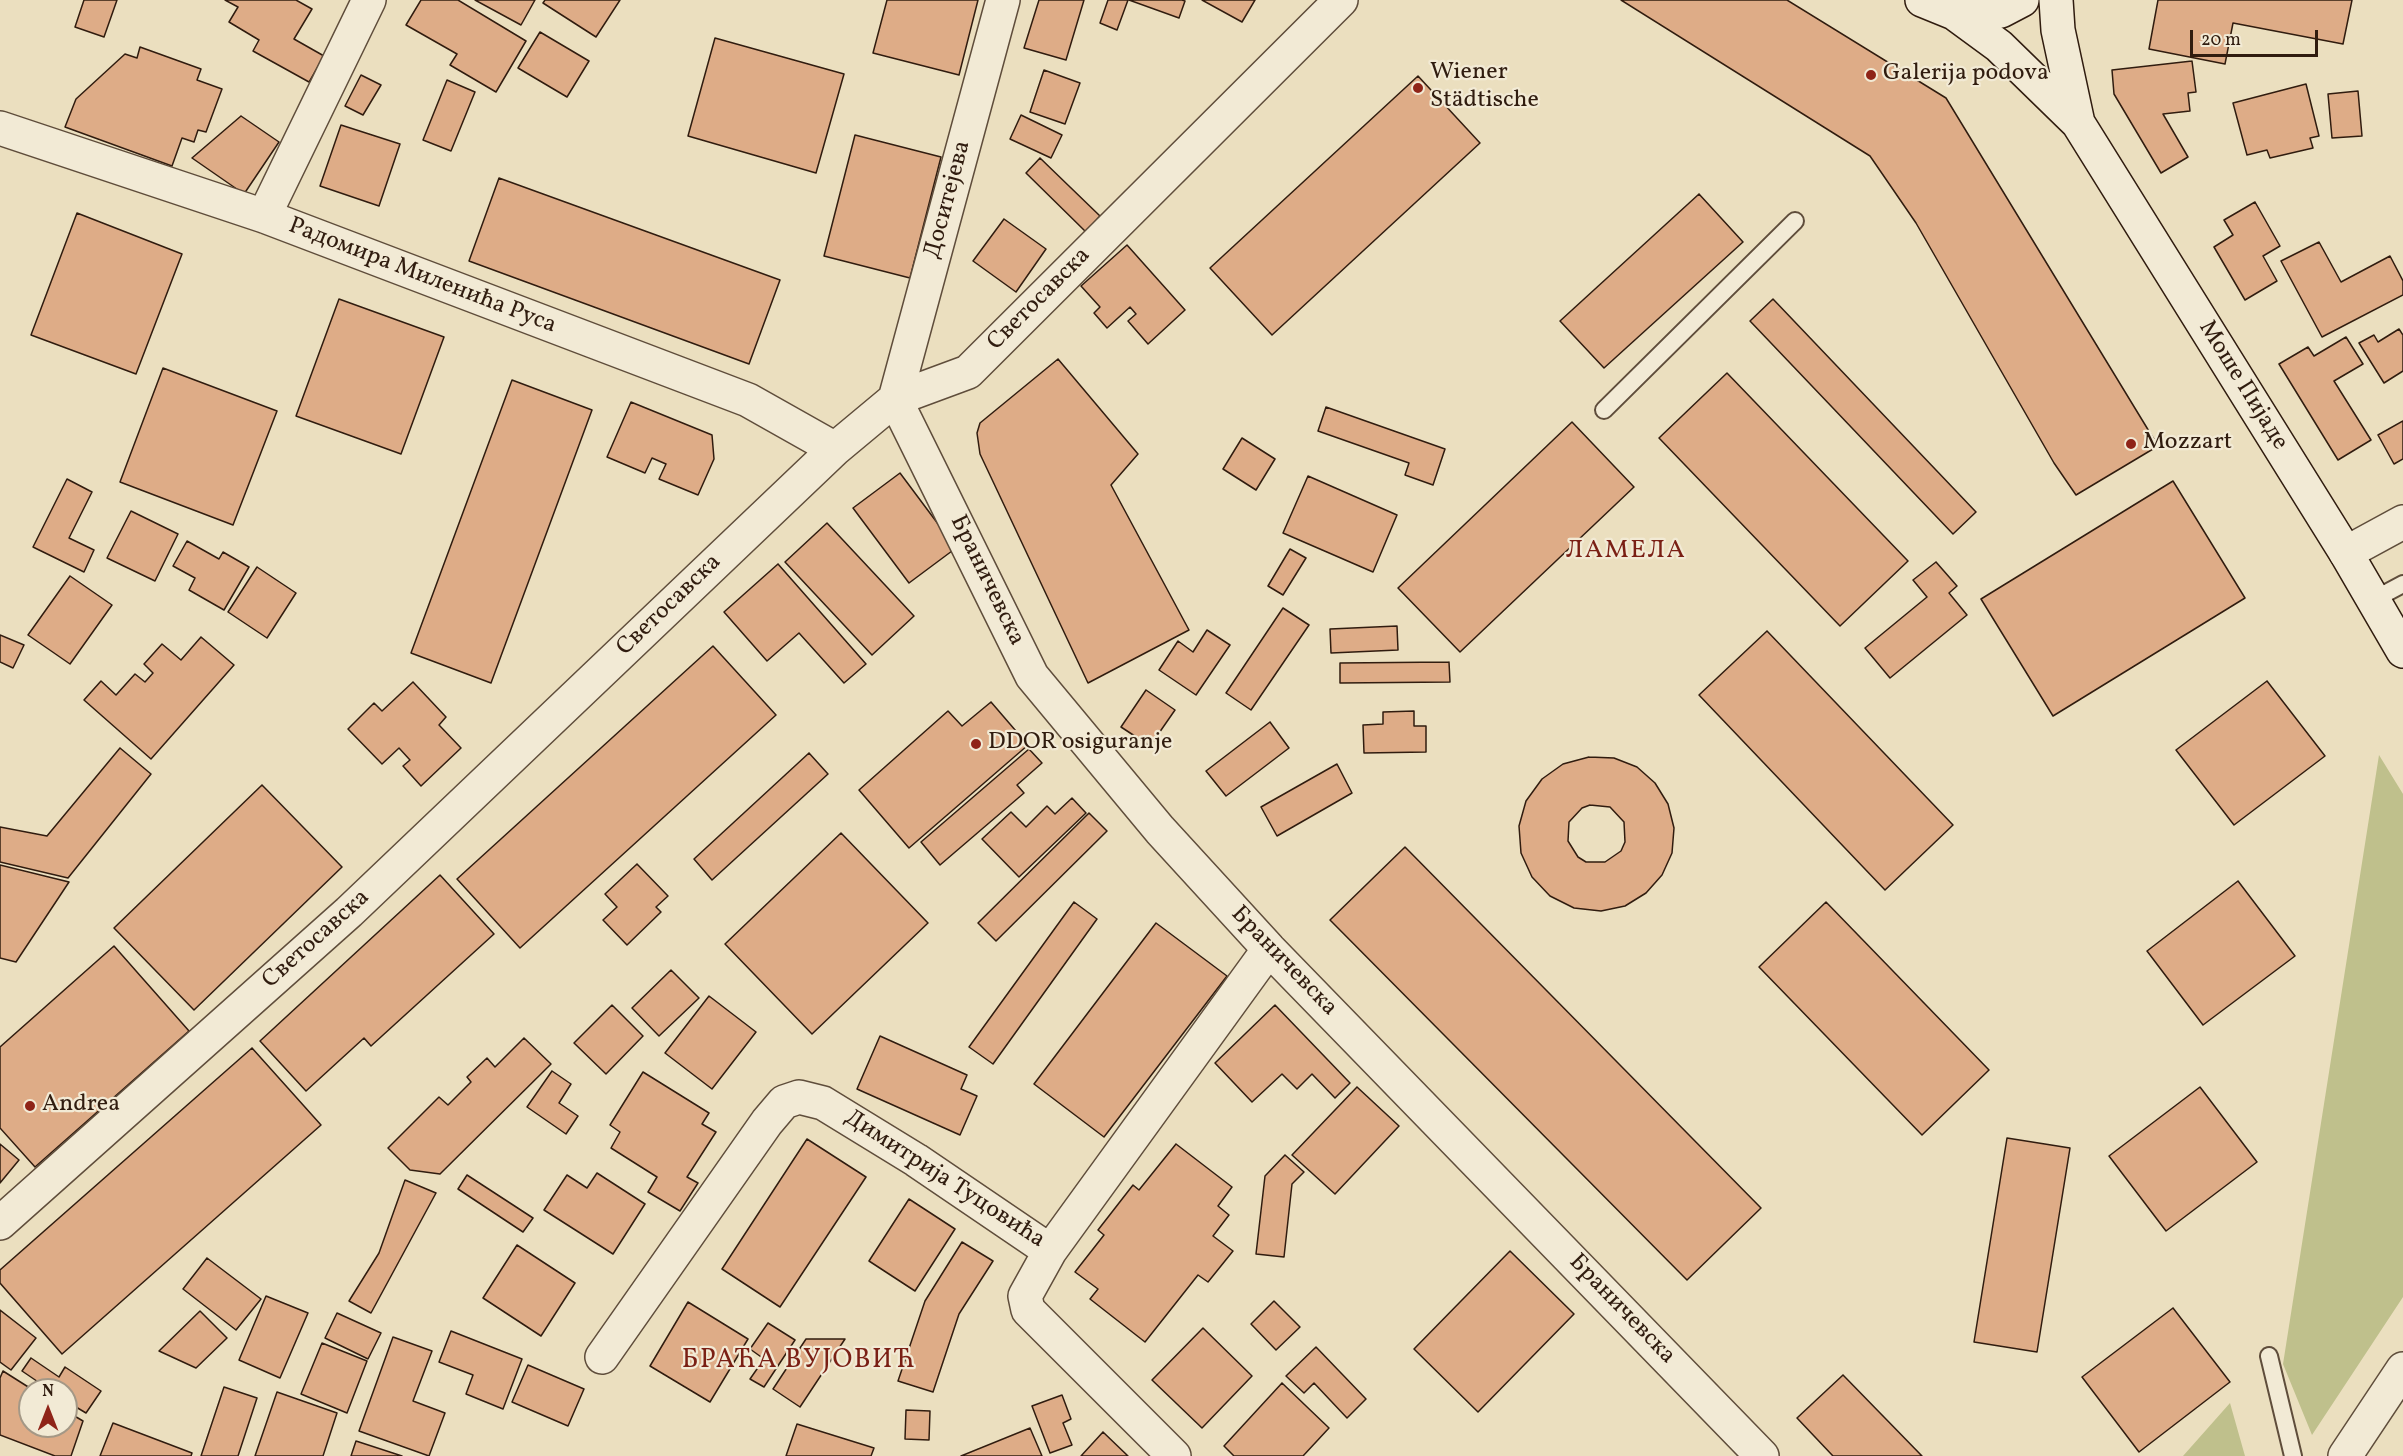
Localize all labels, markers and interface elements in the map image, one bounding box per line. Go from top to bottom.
scale bar [2193,18,2320,56]
text: 20 m [2201,28,2241,53]
place label: Wiener Städtische [1430,60,1539,116]
place label: Galerija podova [1883,61,2049,89]
marker: Galerija podova [1864,68,1878,82]
marker: Wiener Städtische [1411,81,1425,95]
street label: Доситејева [919,138,979,262]
street label: Радомира Миленића Руса [284,213,560,341]
street label: Светосавска [982,242,1098,358]
street label: Моше Пијаде [2191,316,2293,456]
place label: Mozzart [2143,430,2232,458]
marker: Mozzart [2124,437,2138,451]
street label: Браничевска [942,511,1030,651]
district label: ЛАМЕЛА [1566,536,1686,568]
street label: Светосавска [612,549,728,663]
place label: DDOR osiguranje [988,730,1172,758]
marker: DDOR osiguranje [969,737,983,751]
street label: Светосавска [257,884,377,996]
street label: Браничевска [1223,901,1343,1023]
place label: Andrea [42,1092,120,1120]
marker: Andrea [23,1099,37,1113]
street label: Димитрија Туцовића [838,1104,1050,1256]
street label: Браничевска [1561,1249,1681,1371]
district label: БРАЋА ВУЈОВИЋ [682,1346,916,1378]
north arrow [18,1378,78,1438]
text: N [42,1381,54,1403]

